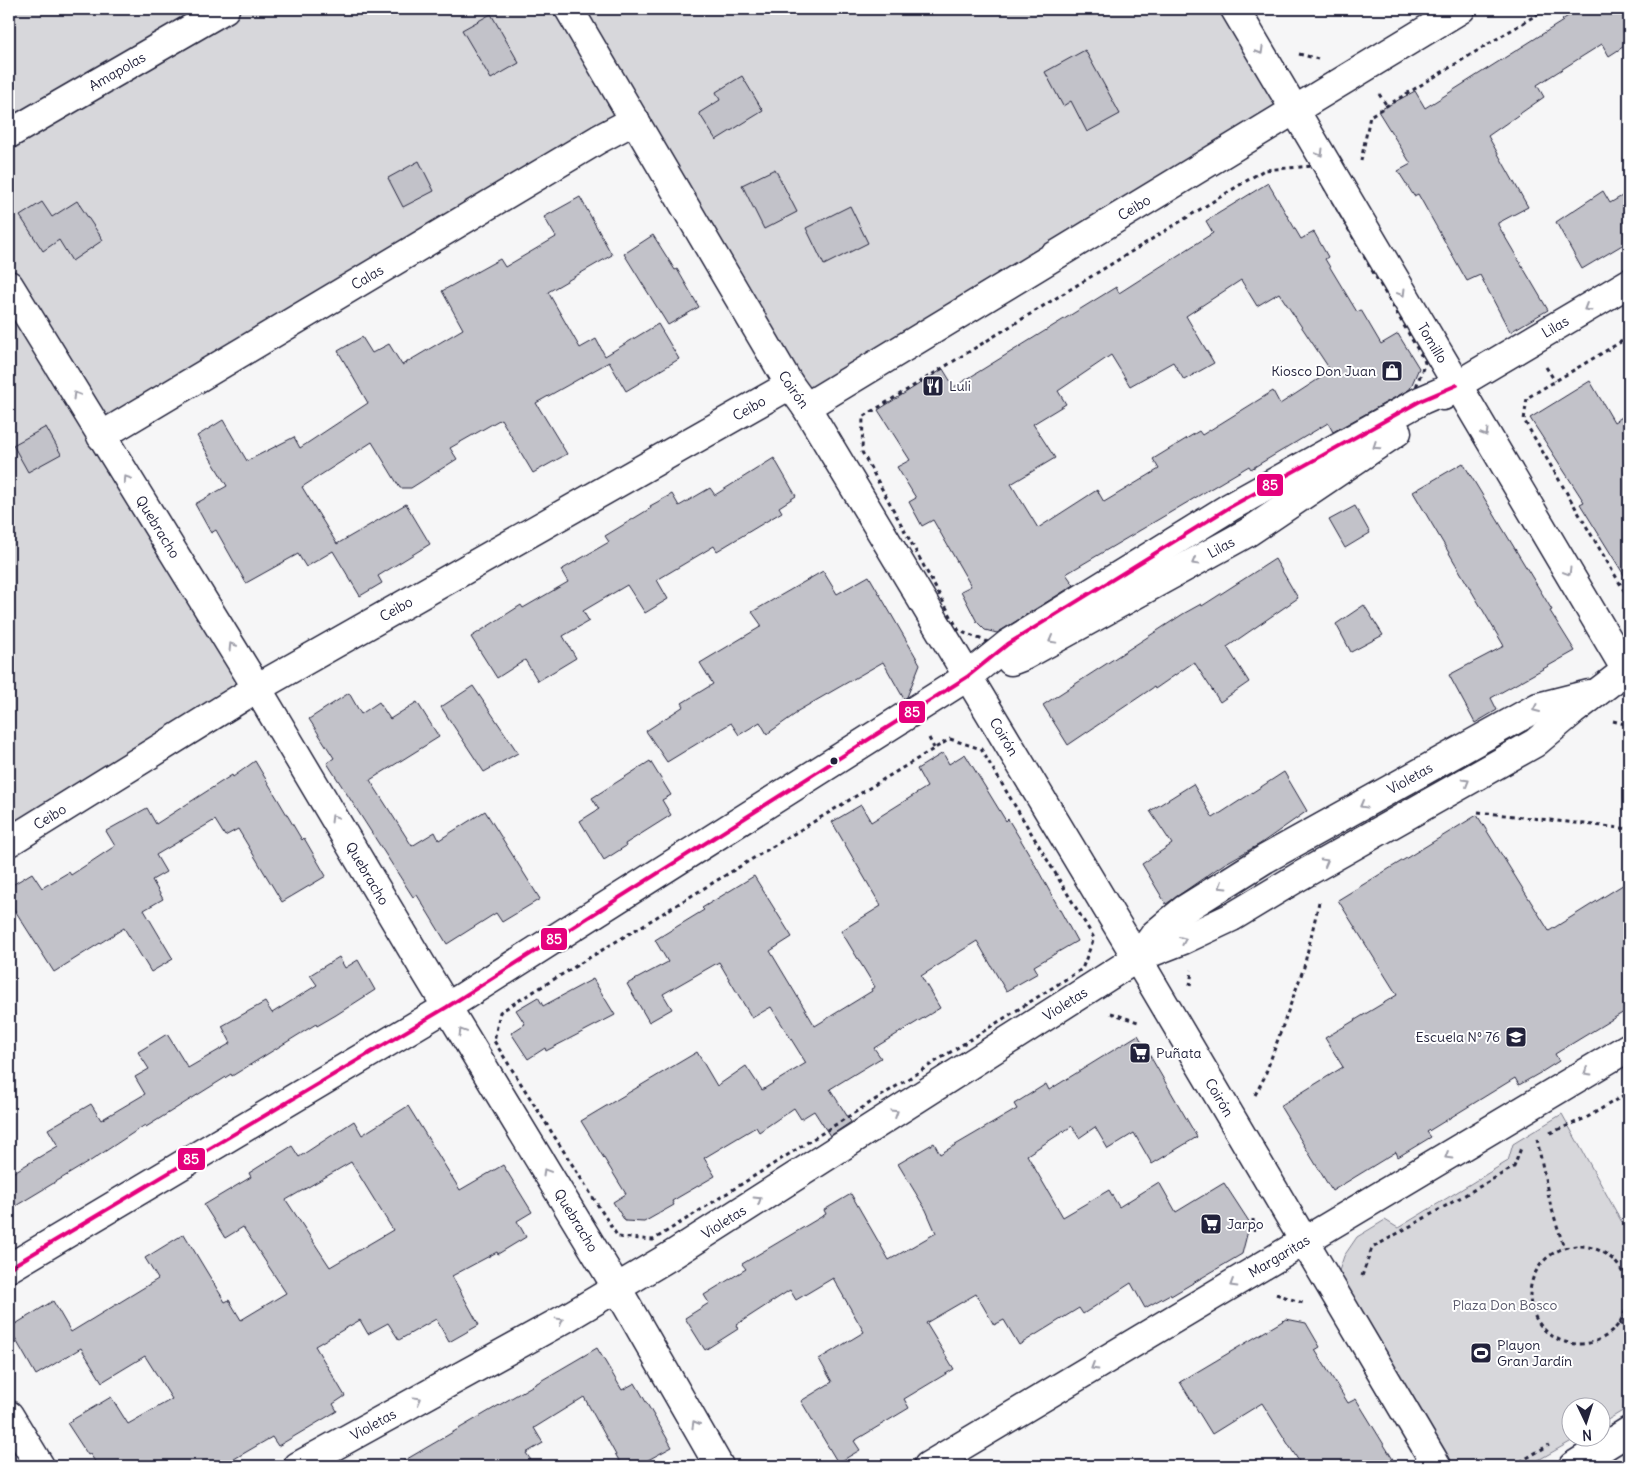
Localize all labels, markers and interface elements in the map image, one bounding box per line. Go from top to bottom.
one-way arrow [1253,45,1263,54]
street label: Amapolas [86,48,149,95]
one-way arrow [1313,147,1323,156]
street label: Ceibo [1114,191,1154,224]
street label: Calas [348,261,387,294]
one-way arrow [1396,287,1406,296]
one-way arrow [1584,301,1593,311]
street label: Lilas [1538,312,1572,342]
street label: Tomillo [1414,319,1452,367]
shop icon: Kiosco Don Juan [1380,359,1404,383]
place label: Kiosco Don Juan [1271,362,1376,380]
street label: Coirón [775,368,813,412]
restaurant icon: Luli [921,374,945,398]
place label: Luli [949,377,971,395]
one-way arrow [72,391,82,400]
street label: Ceibo [729,392,769,425]
one-way arrow [1478,427,1488,436]
one-way arrow [1372,440,1381,450]
line badge: 85 [1256,473,1284,497]
one-way arrow [124,475,134,484]
text: 85 [1262,476,1278,494]
street label: Quebracho [132,492,184,562]
street label: Lilas [1204,533,1238,562]
one-way arrow [1191,556,1200,566]
one-way arrow [1561,567,1571,576]
street label: Ceibo [376,592,416,625]
one-way arrow [1049,634,1058,644]
one-way arrow [228,643,238,652]
line badge: 85 [898,700,926,724]
text: 85 [904,703,920,721]
one-way arrow [1532,703,1541,714]
street label: Coirón [986,714,1023,759]
unlabelled marker [829,756,839,766]
street label: Violetas [1384,758,1436,798]
one-way arrow [1461,779,1470,789]
one-way arrow [1359,798,1368,808]
street label: Ceibo [30,800,70,834]
one-way arrow [331,814,341,823]
street label: Quebracho [341,839,393,909]
one-way arrow [1319,858,1328,868]
one-way arrow [1219,880,1228,889]
line badge: 85 [540,927,568,951]
text: 85 [546,930,562,948]
one-way arrow [1178,936,1187,947]
street label: Violetas [1039,983,1091,1025]
school or university icon: Escuela Nº 76 [1504,1025,1528,1049]
place label: Escuela Nº 76 [1415,1028,1500,1046]
one-way arrow [459,1029,469,1038]
supermarket icon: Puñata [1128,1041,1152,1065]
place label: Puñata [1156,1044,1201,1062]
one-way arrow [1584,1066,1593,1076]
street label: Coirón [1201,1075,1238,1120]
one-way arrow [890,1110,899,1119]
line badge: 85 [177,1147,206,1171]
one-way arrow [1444,1149,1453,1159]
text: 85 [183,1150,199,1168]
one-way arrow [542,1168,552,1177]
street label: Quebracho [550,1186,602,1255]
one-way arrow [752,1197,762,1206]
street label: Violetas [698,1201,750,1243]
supermarket icon: Jarpo [1199,1212,1223,1236]
place label: Jarpo [1227,1215,1264,1233]
street label: Margaritas [1245,1231,1313,1281]
one-way arrow [1230,1278,1239,1288]
park label: Plaza Don Bosco [1453,1296,1558,1314]
one-way arrow [554,1318,563,1328]
place label: Playon Gran Jardín [1497,1336,1572,1370]
sports icon: Playon Gran Jardín [1469,1341,1493,1365]
one-way arrow [1090,1361,1099,1371]
one-way arrow [412,1396,421,1406]
north arrow [1560,1398,1610,1448]
street label: Violetas [347,1405,399,1444]
one-way arrow [691,1420,701,1429]
text: N [1581,1426,1592,1444]

